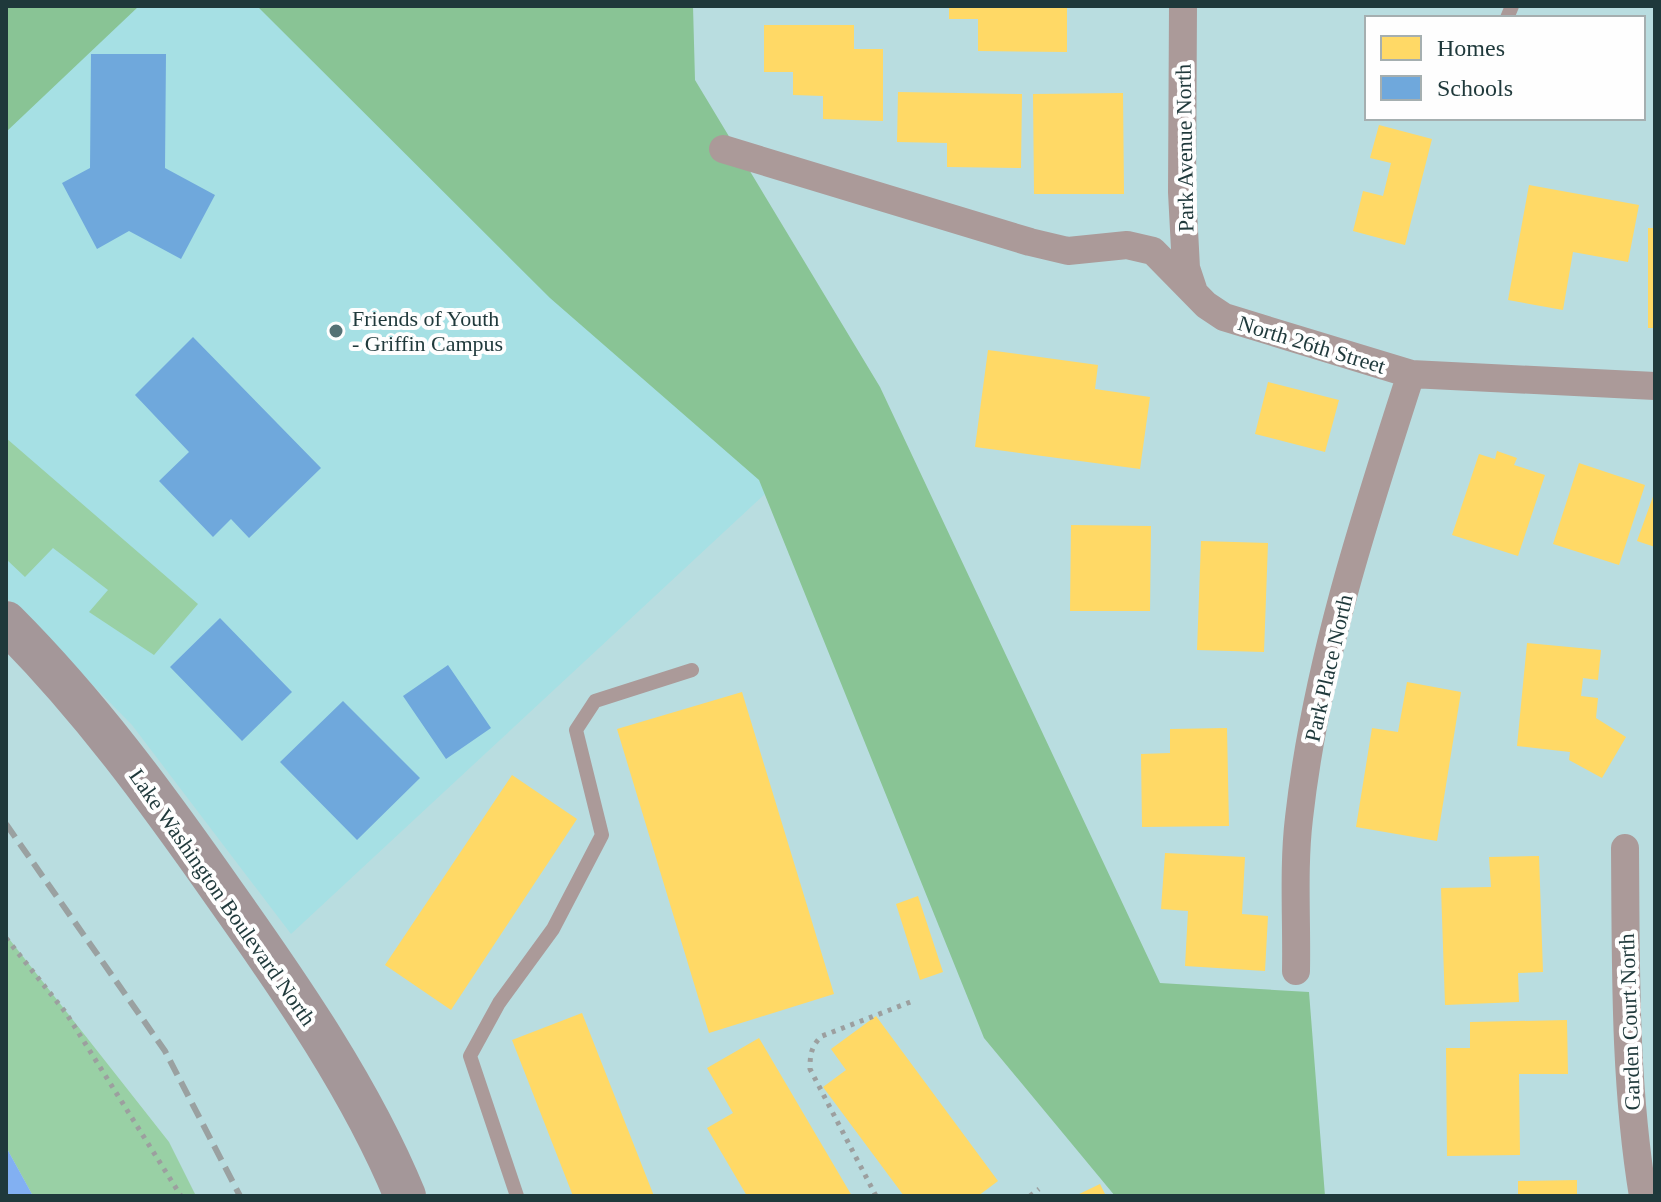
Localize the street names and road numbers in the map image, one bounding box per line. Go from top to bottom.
street label: Park Avenue North [1171,64,1198,232]
street label: North 26th Street [1235,310,1389,379]
street label: Park Place North [1299,592,1358,744]
street label: Lake Washington Boulevard North [124,764,321,1030]
street label: Garden Court North [1614,933,1645,1111]

